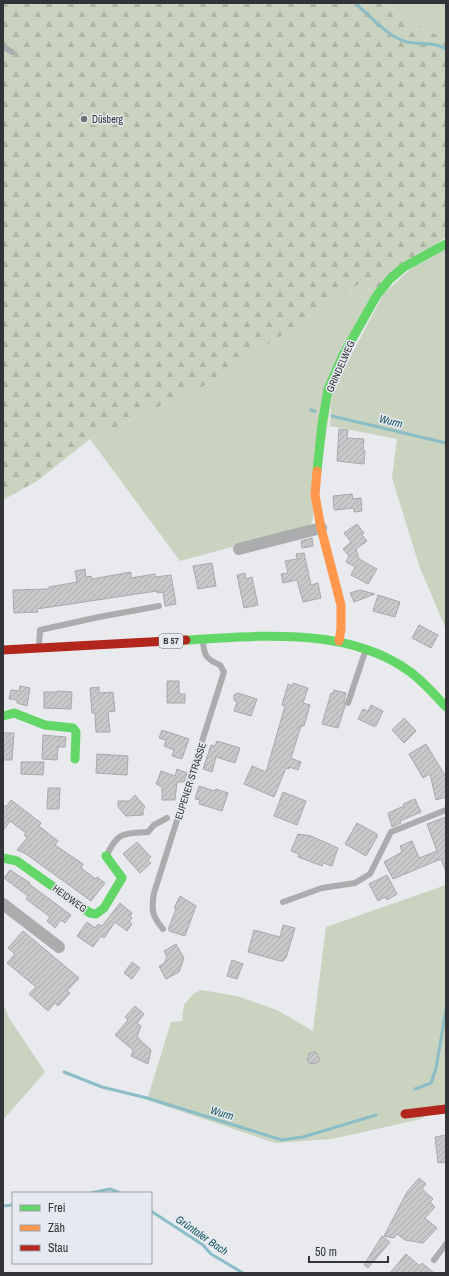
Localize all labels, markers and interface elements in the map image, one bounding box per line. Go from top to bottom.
place label: Düsberg [92,113,123,126]
marker: Düsberg [79,114,89,124]
street label: GRINDELWEG [323,338,358,394]
water label: Wurm [378,411,405,431]
road number: B 57 [159,634,183,648]
street label: EUPENER STRASSE [172,741,209,821]
street label: HEIDWEG [50,882,89,915]
water label: Wurm [209,1103,236,1123]
legend [12,1192,152,1264]
text: Frei [48,1200,66,1216]
water label: Grüntaler Bach [173,1212,231,1258]
text: Zäh [48,1220,65,1236]
scale bar [309,1238,388,1264]
text: Stau [48,1240,68,1256]
text: 50 m [315,1244,337,1260]

